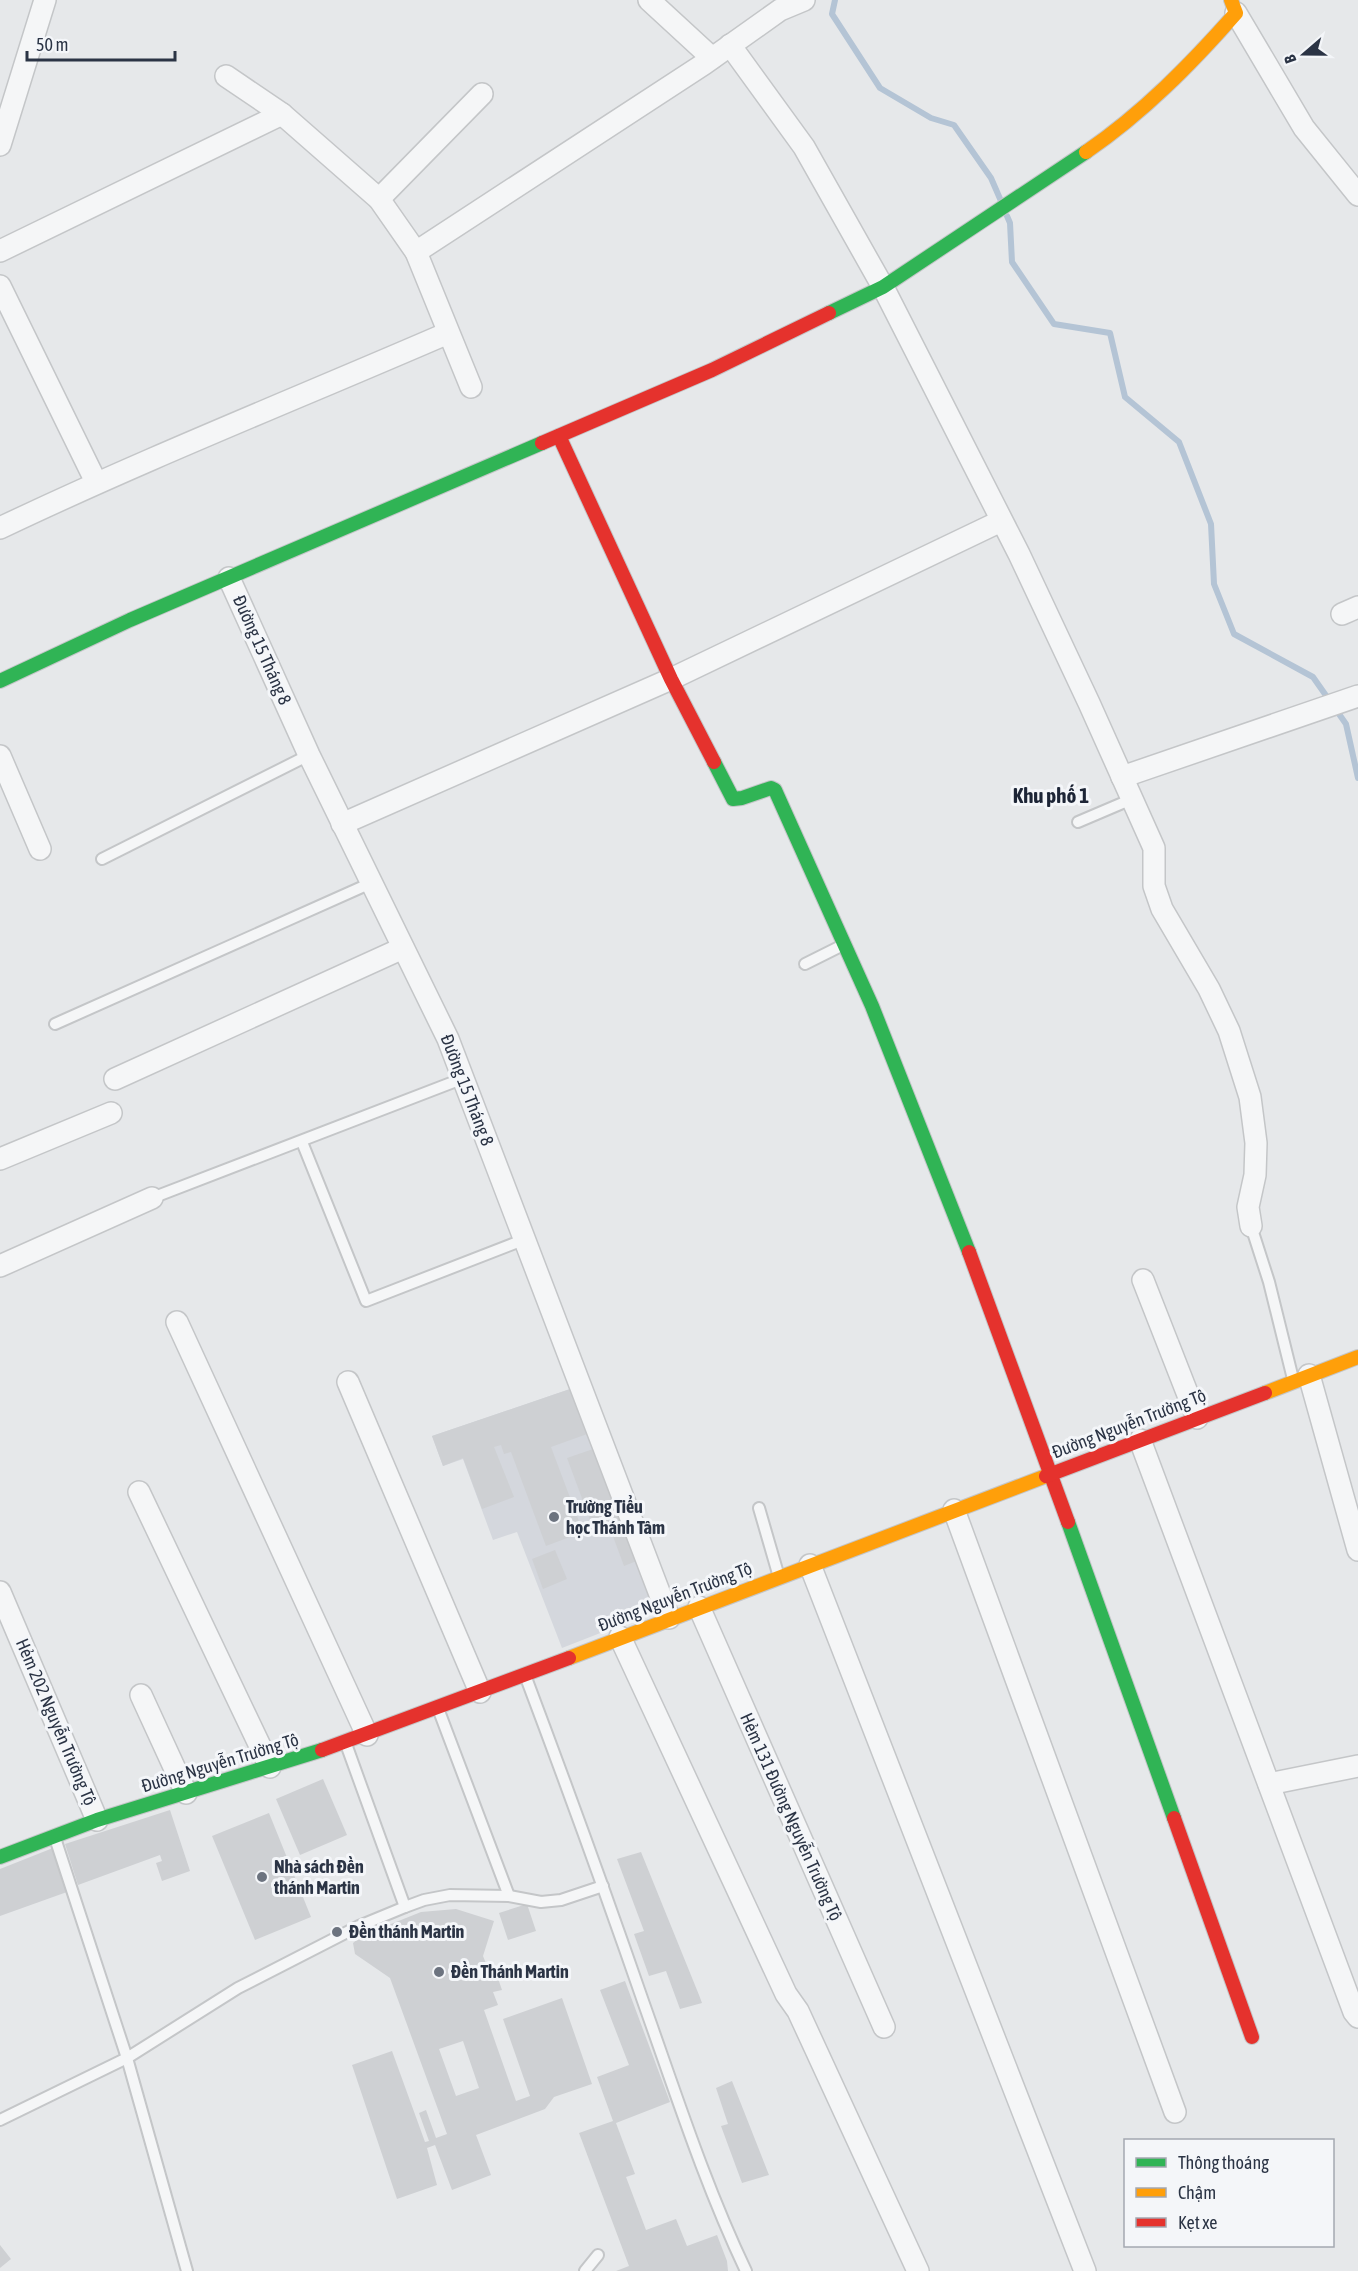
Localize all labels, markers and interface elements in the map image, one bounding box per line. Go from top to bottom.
scale bar [27,24,176,62]
north arrow [1274,24,1334,84]
text: 50 m [36,34,68,55]
text: B [1280,52,1300,66]
street label: Đường 15 Tháng 8 [229,592,296,708]
district label: Khu phố 1 [1013,783,1089,807]
street label: Đường 15 Tháng 8 [437,1031,498,1148]
street label: Đường Nguyễn Trường Tộ [1049,1384,1209,1463]
place label: Trường Tiểu học Thánh Tâm [566,1495,665,1538]
marker: Trường Tiểu học Thánh Tâm [547,1510,561,1524]
street label: Đường Nguyễn Trường Tộ [595,1557,755,1636]
street label: Hẻm 202 Nguyễn Trường Tộ [12,1635,101,1808]
street label: Hẻm 131 Đường Nguyễn Trường Tộ [736,1710,847,1924]
street label: Đường Nguyễn Trường Tộ [139,1729,301,1796]
place label: Nhà sách Đền thánh Martin [273,1856,364,1898]
marker: Nhà sách Đền thánh Martin [255,1870,269,1884]
place label: Đền thánh Martin [349,1921,465,1942]
marker: Đền thánh Martin [330,1925,344,1939]
place label: Đền Thánh Martin [451,1961,569,1982]
marker: Đền Thánh Martin [432,1965,446,1979]
legend [1124,2139,1334,2247]
text: Thông thoáng [1178,2152,1269,2173]
text: Chậm [1178,2182,1216,2203]
text: Kẹt xe [1178,2212,1218,2233]

